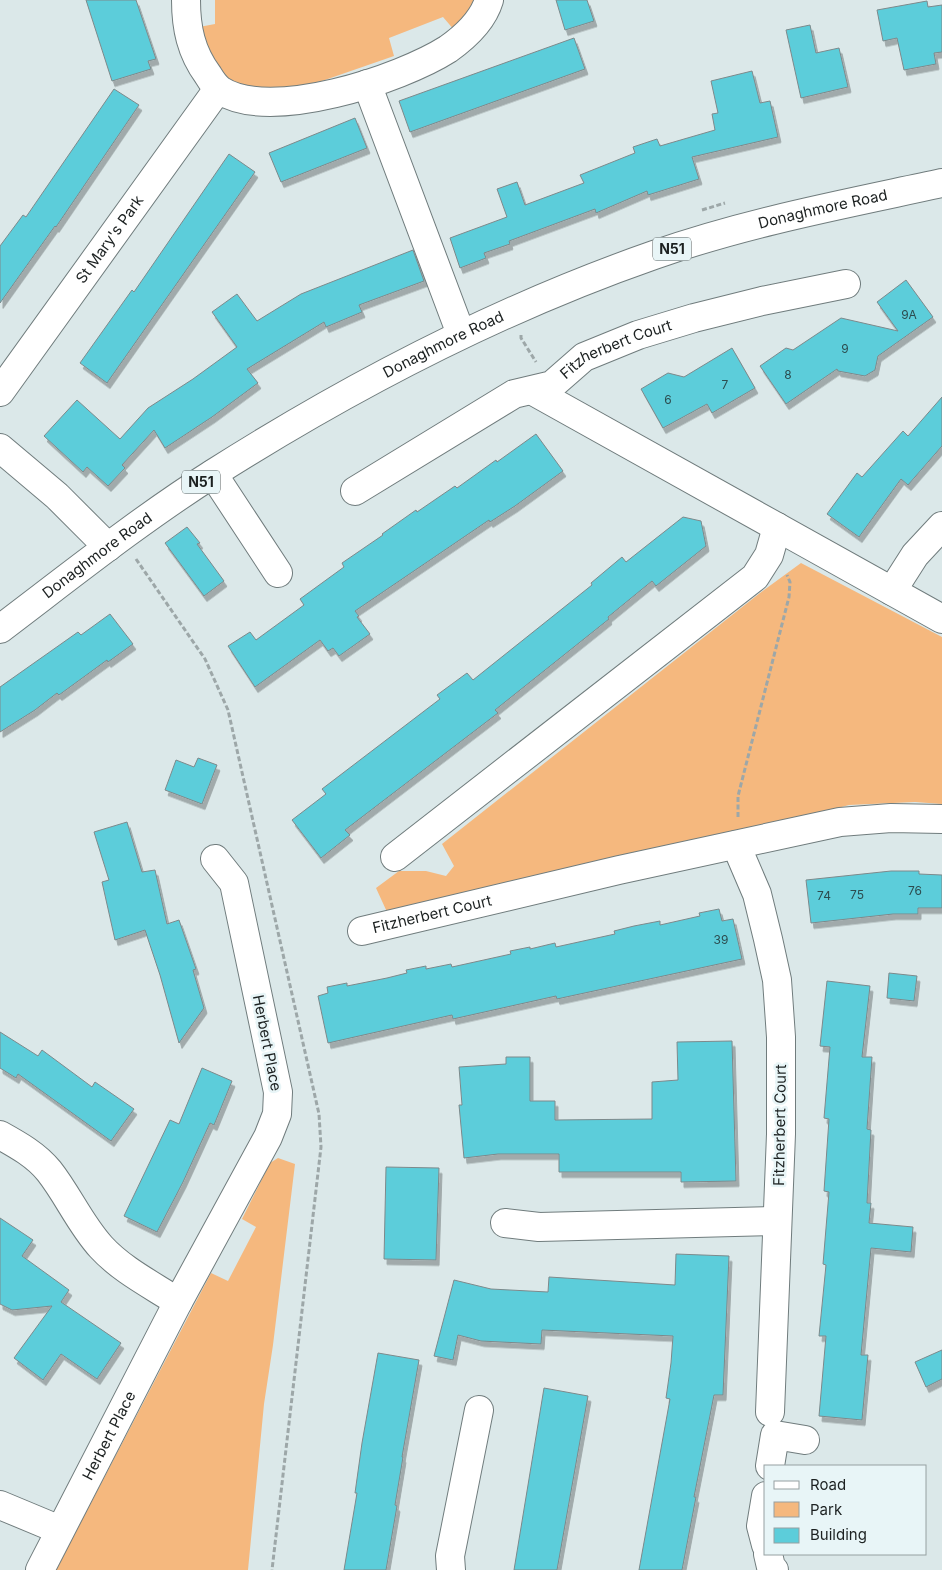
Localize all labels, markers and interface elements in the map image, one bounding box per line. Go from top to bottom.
street label: Donaghmore Road [756,185,889,233]
street label: St Mary's Park [71,191,148,287]
road number: N51 [653,238,691,260]
street label: Donaghmore Road [380,307,506,382]
house number: 9A [901,307,917,322]
street label: Fitzherbert Court [556,315,674,383]
house number: 9 [841,341,849,356]
house number: 8 [784,367,792,382]
house number: 7 [722,377,729,392]
house number: 6 [664,392,672,407]
road number: N51 [182,471,220,494]
street label: Donaghmore Road [38,508,156,602]
house number: 76 [908,883,922,898]
house number: 75 [850,887,864,902]
house number: 74 [817,888,831,903]
street label: Fitzherbert Court [370,891,493,937]
house number: 39 [714,932,728,947]
street label: Herbert Place [249,993,286,1093]
street label: Fitzherbert Court [769,1064,790,1186]
street label: Herbert Place [78,1388,140,1483]
legend [764,1465,927,1555]
text: Road [810,1475,846,1494]
text: Park [810,1500,843,1519]
text: Building [810,1525,867,1544]

